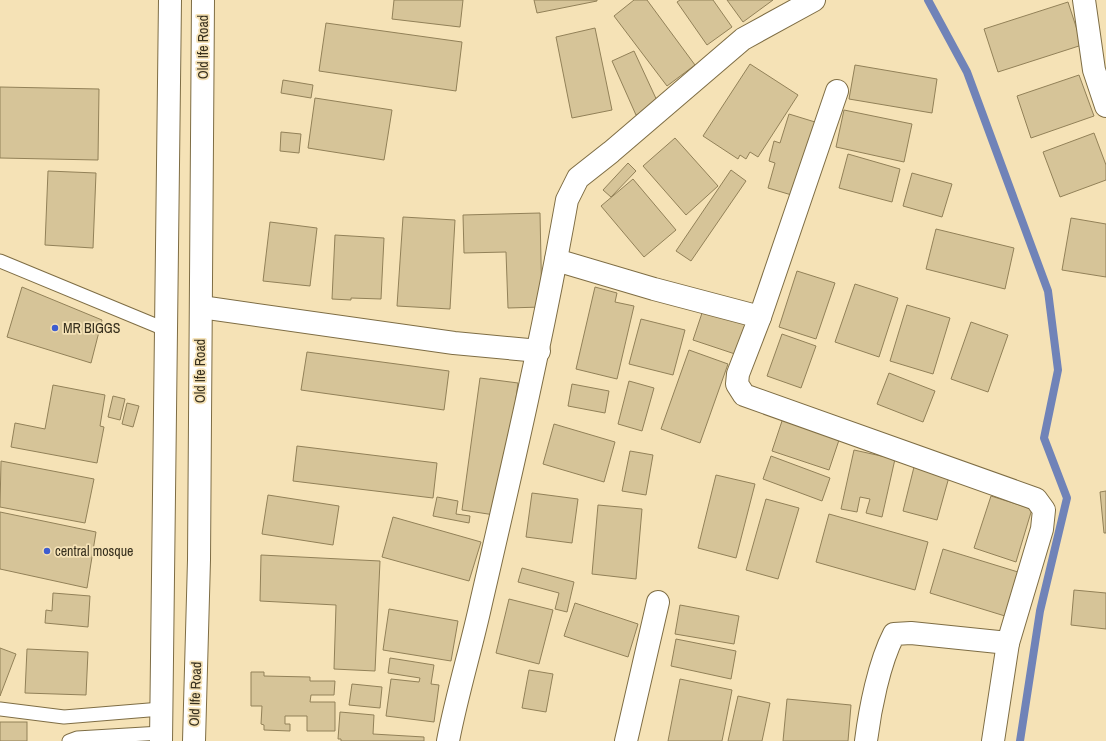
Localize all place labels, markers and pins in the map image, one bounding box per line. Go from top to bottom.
place label: MR BIGGS [63,319,121,337]
marker: MR BIGGS [50,323,60,333]
place label: central mosque [55,542,133,560]
marker: central mosque [42,546,52,556]

